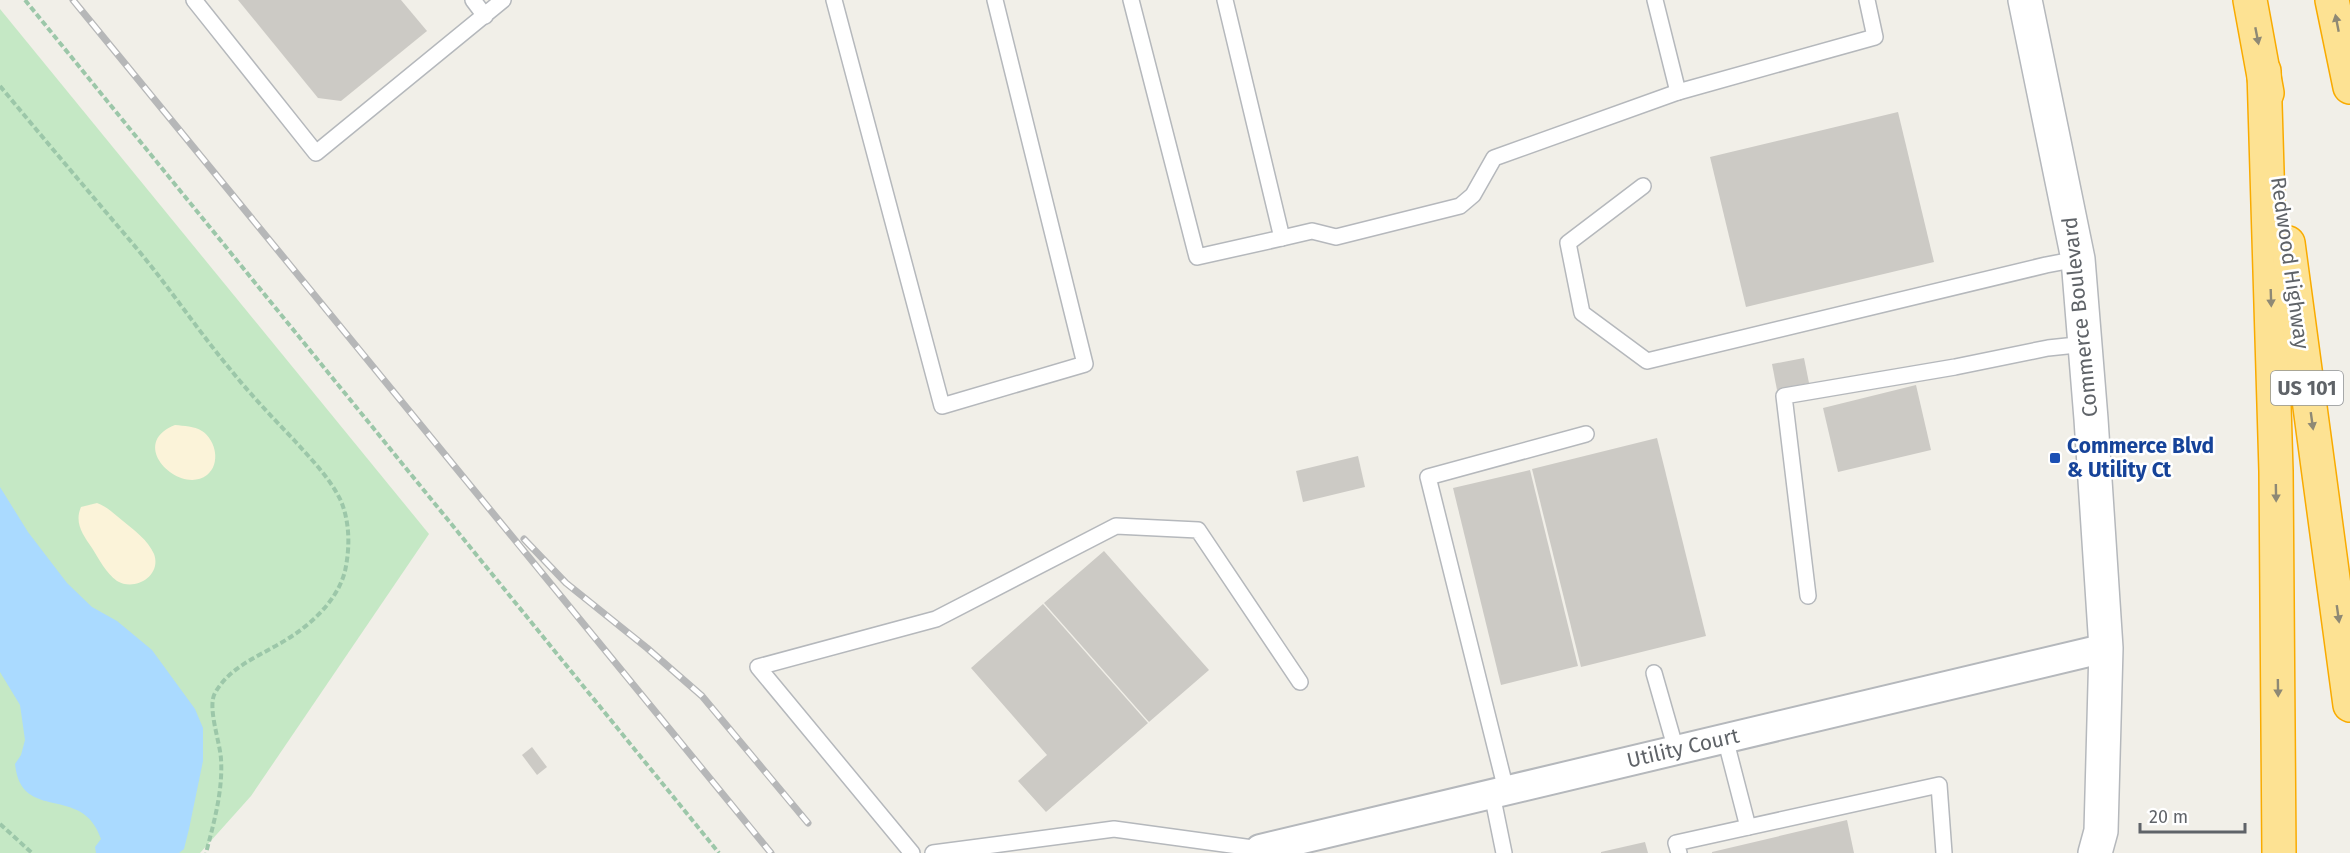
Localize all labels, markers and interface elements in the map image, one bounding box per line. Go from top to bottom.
one-way arrow [2332,13,2341,32]
one-way arrow [2253,26,2262,45]
street label: Redwood Highway [2265,175,2315,352]
street label: Commerce Boulevard [2057,216,2103,418]
one-way arrow [2266,288,2276,307]
road number: US 101 [2271,371,2343,405]
one-way arrow [2307,411,2316,430]
place label: Commerce Blvd & Utility Ct [2067,433,2214,483]
marker: Commerce Blvd & Utility Ct [2048,451,2062,465]
one-way arrow [2271,483,2281,502]
one-way arrow [2333,604,2342,623]
one-way arrow [2273,678,2283,697]
street label: Utility Court [1624,722,1742,774]
scale bar [2140,796,2245,834]
text: 20 m [2149,806,2188,828]

